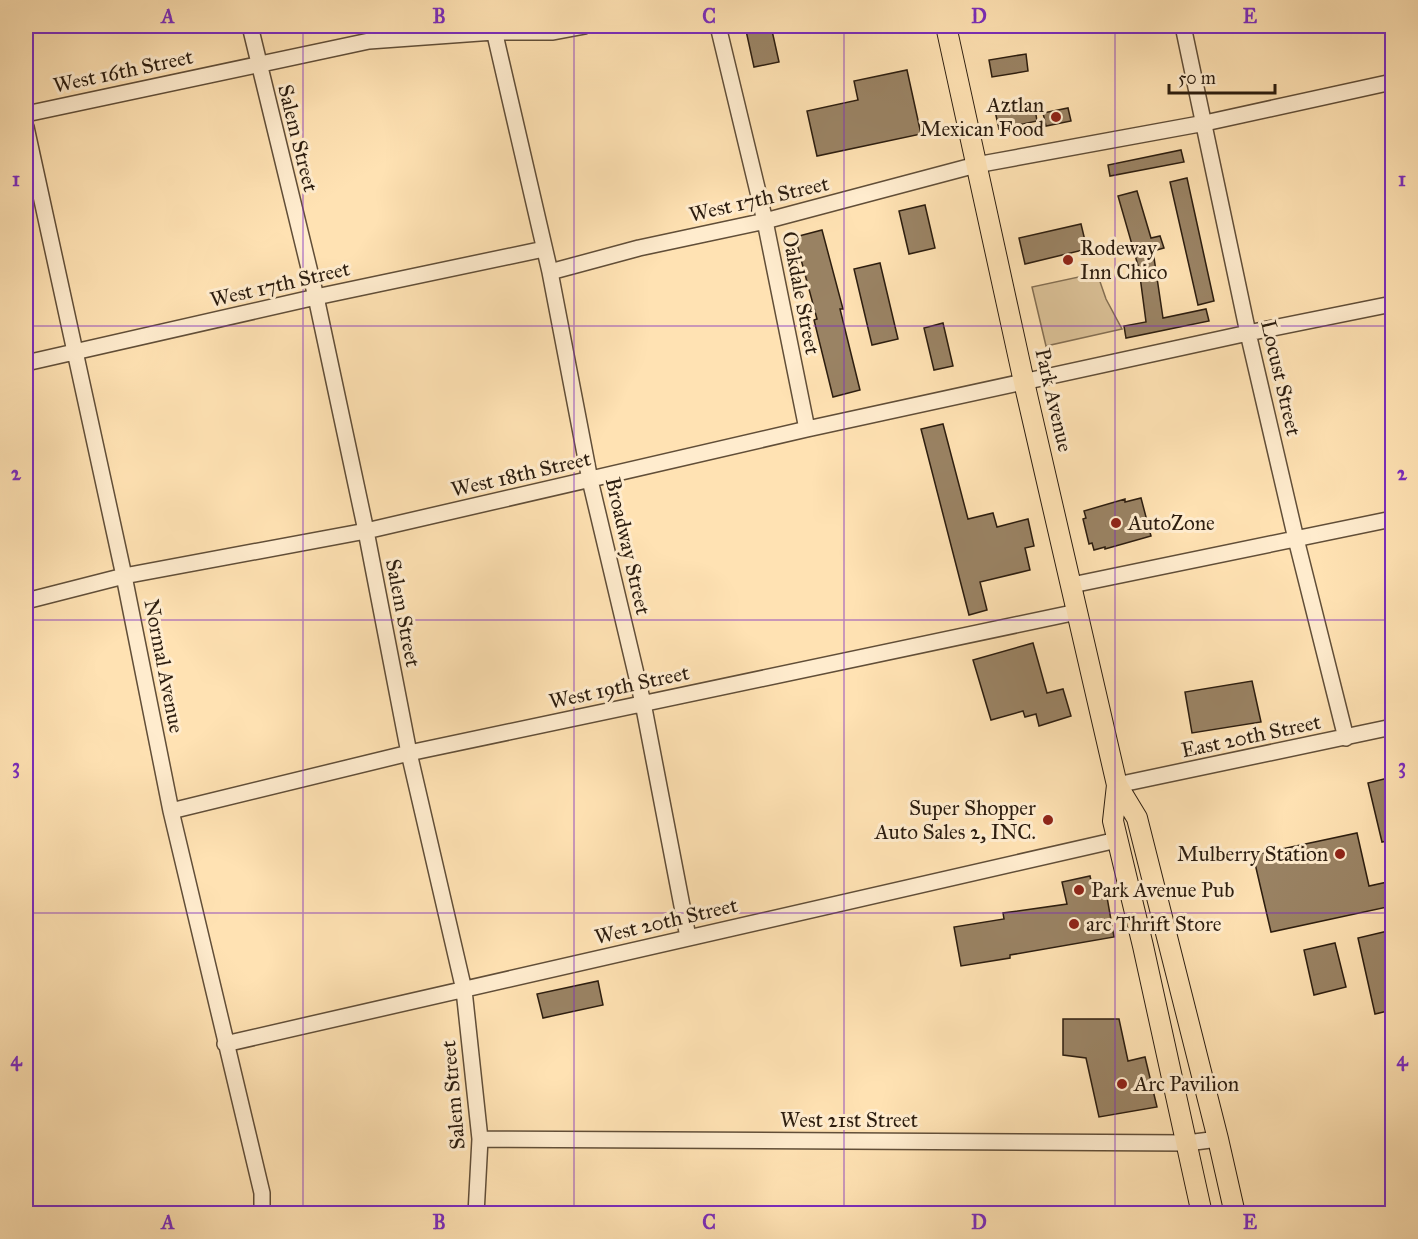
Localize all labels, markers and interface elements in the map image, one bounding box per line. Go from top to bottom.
text: A [159,4,175,28]
text: B [432,4,446,28]
text: C [702,4,716,28]
text: D [971,4,987,28]
text: E [1243,4,1258,28]
street label: West 16th Street [51,43,196,99]
scale bar [1169,57,1276,95]
text: 50 m [1178,67,1216,89]
street label: Salem Street [272,82,324,195]
place label: Aztlan Mexican Food [920,92,1044,142]
marker: Aztlan Mexican Food [1049,110,1063,124]
text: 1 [12,167,20,191]
text: 1 [1398,167,1406,191]
street label: West 17th Street [687,170,832,228]
street label: Oakdale Street [776,229,826,357]
place label: Rodeway Inn Chico [1080,235,1168,285]
marker: Rodeway Inn Chico [1061,253,1075,267]
street label: West 17th Street [208,255,353,313]
street label: Locust Street [1255,318,1307,439]
street label: Park Avenue [1029,346,1079,455]
street label: West 18th Street [449,445,594,503]
text: 2 [11,461,22,485]
text: 2 [1397,461,1408,485]
street label: Broadway Street [600,475,657,618]
place label: AutoZone [1127,510,1215,536]
marker: AutoZone [1109,516,1123,530]
street label: Salem Street [380,557,426,670]
street label: Normal Avenue [138,597,190,735]
street label: West 19th Street [547,659,692,715]
street label: East 20th Street [1179,708,1324,763]
text: 3 [12,754,20,779]
text: 3 [1398,754,1406,779]
place label: Super Shopper Auto Sales 2, INC. [874,795,1036,845]
marker: Super Shopper Auto Sales 2, INC. [1041,813,1055,827]
place label: Mulberry Station [1177,841,1328,867]
marker: Mulberry Station [1333,847,1347,861]
place label: Park Avenue Pub [1091,877,1234,903]
marker: Park Avenue Pub [1072,883,1086,897]
street label: West 20th Street [592,892,741,950]
place label: arc Thrift Store [1086,911,1222,937]
marker: arc Thrift Store [1067,917,1081,931]
street label: Salem Street [435,1039,471,1151]
text: 4 [10,1047,22,1072]
text: 4 [1396,1047,1408,1072]
place label: Arc Pavilion [1133,1071,1239,1097]
marker: Arc Pavilion [1115,1077,1129,1091]
street label: West 21st Street [780,1107,919,1133]
text: A [159,1210,175,1234]
text: B [432,1210,446,1234]
text: C [702,1210,716,1234]
text: D [971,1210,987,1234]
text: E [1243,1210,1258,1234]

